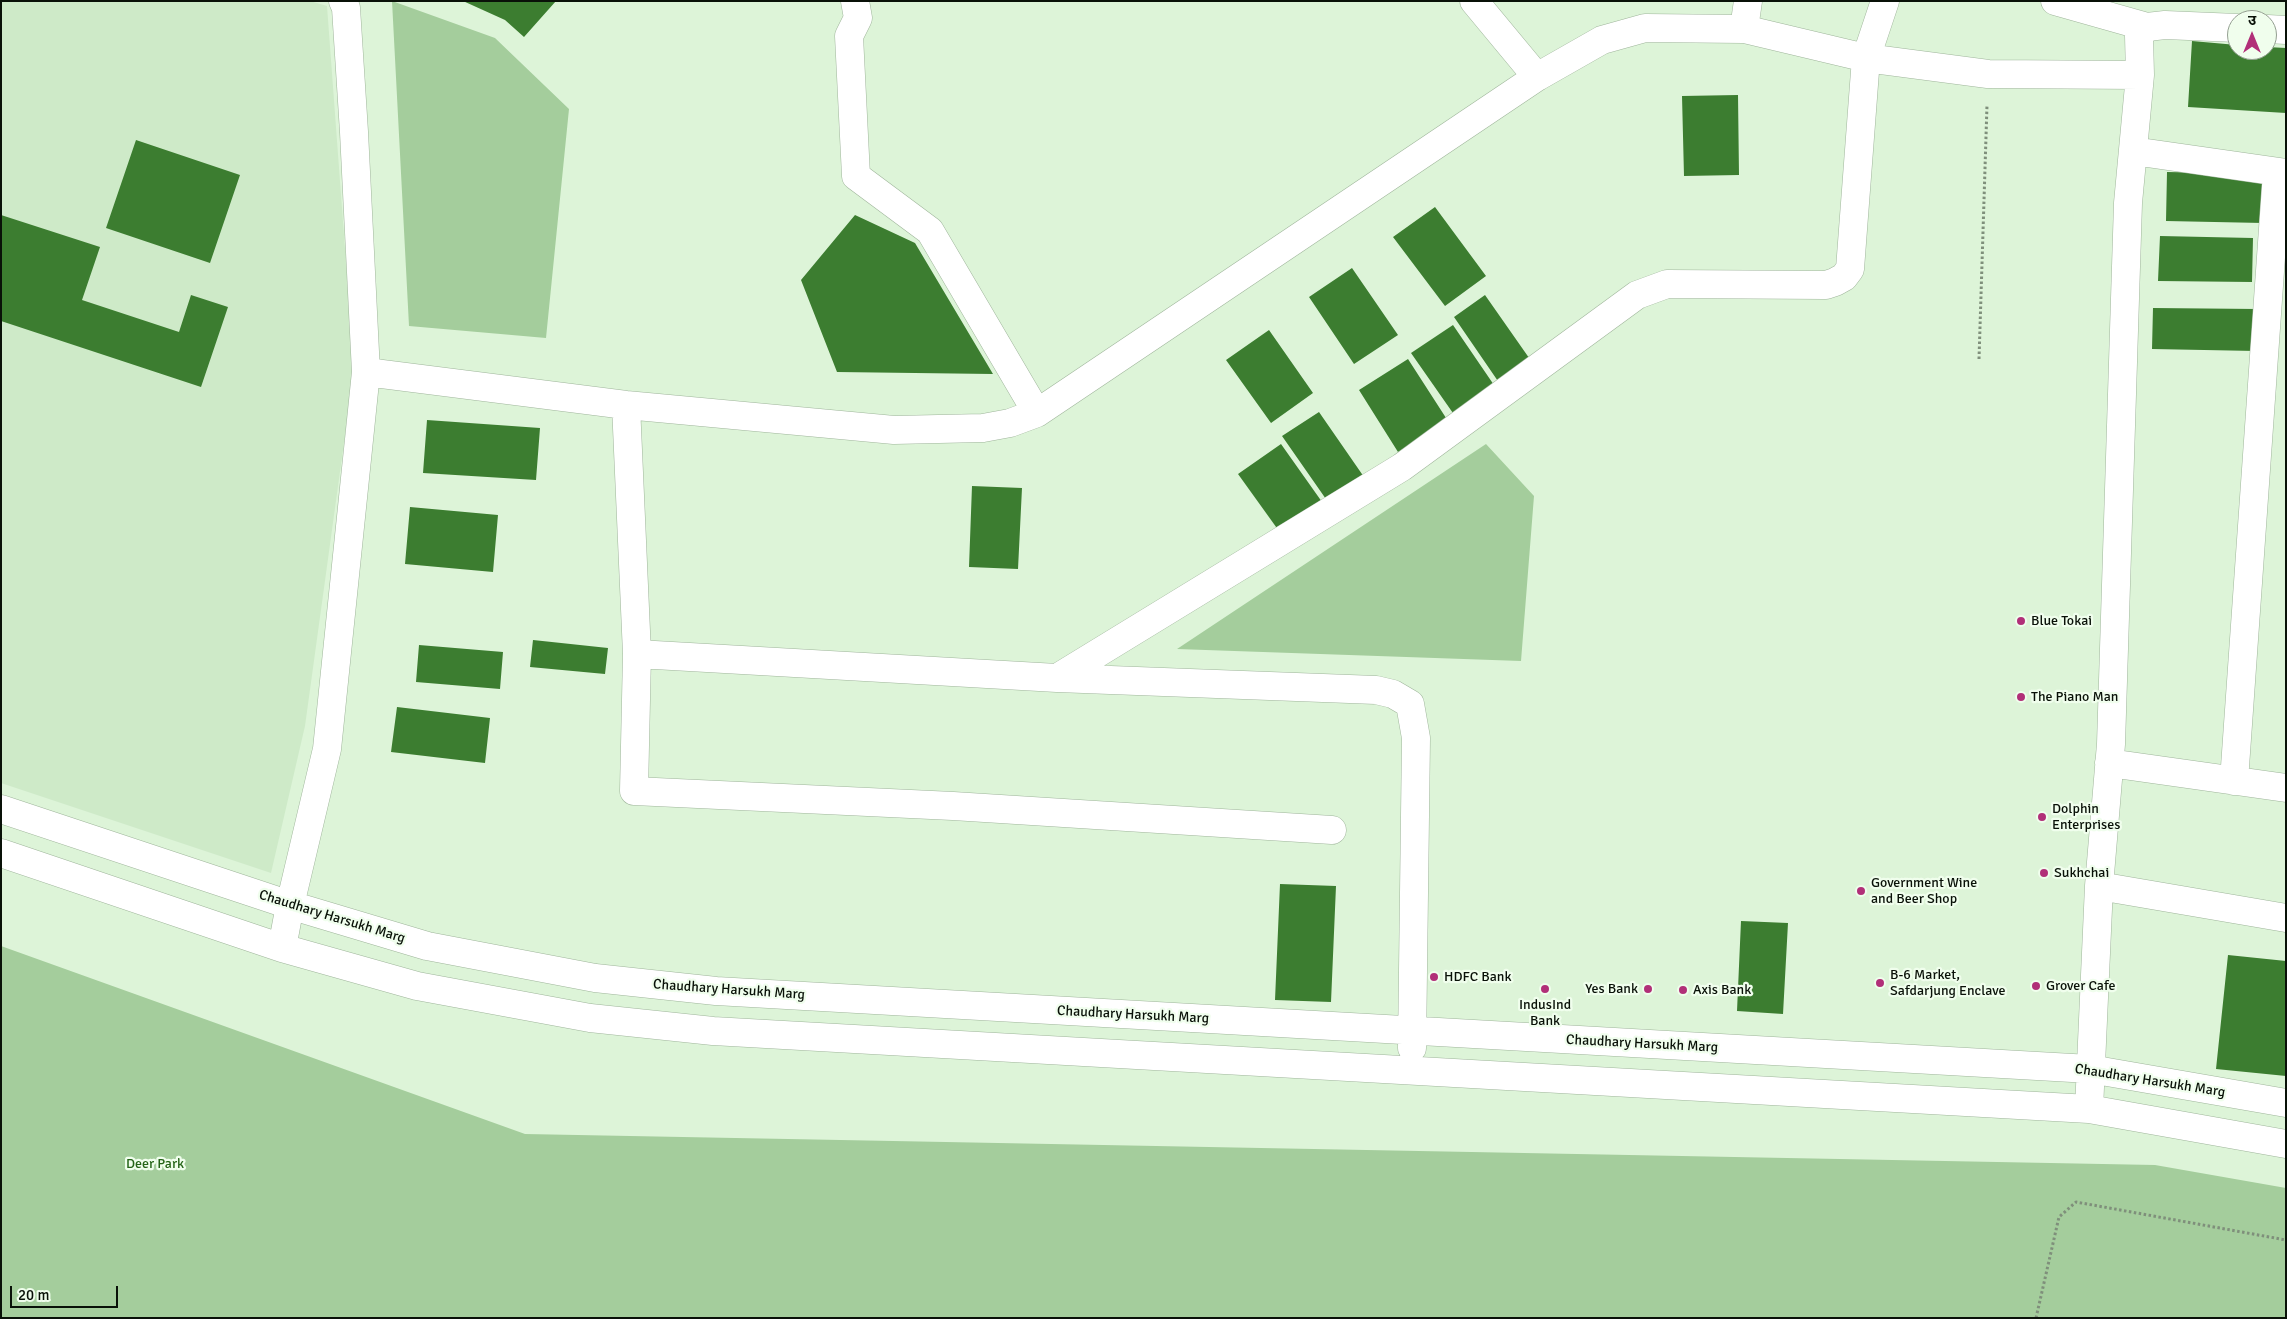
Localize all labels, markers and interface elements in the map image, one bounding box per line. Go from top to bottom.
north arrow [2227,10,2277,60]
text: उ [2248,12,2256,29]
place label: Blue Tokai [2031,613,2092,629]
marker: Blue Tokai [2015,615,2027,627]
place label: The Piano Man [2031,689,2118,705]
marker: The Piano Man [2015,691,2027,703]
place label: Dolphin Enterprises [2052,801,2120,834]
marker: Dolphin Enterprises [2036,811,2048,823]
place label: Sukhchai [2054,865,2109,881]
marker: Sukhchai [2038,867,2050,879]
place label: Government Wine and Beer Shop [1871,875,1977,908]
marker: Government Wine and Beer Shop [1855,885,1867,897]
street label: Chaudhary Harsukh Marg [257,887,407,947]
place label: B-6 Market, Safdarjung Enclave [1890,967,2005,1000]
place label: HDFC Bank [1444,969,1512,985]
marker: HDFC Bank [1428,971,1440,983]
street label: Chaudhary Harsukh Marg [653,976,805,1004]
marker: B-6 Market, Safdarjung Enclave [1874,977,1886,989]
place label: Grover Cafe [2046,978,2115,994]
marker: Grover Cafe [2030,980,2042,992]
place label: Yes Bank [1585,981,1638,997]
place label: Axis Bank [1693,982,1751,998]
marker: IndusInd Bank [1539,983,1551,995]
marker: Yes Bank [1642,983,1654,995]
marker: Axis Bank [1677,984,1689,996]
place label: IndusInd Bank [1519,997,1571,1030]
street label: Chaudhary Harsukh Marg [1057,1003,1209,1027]
street label: Chaudhary Harsukh Marg [1566,1032,1718,1056]
street label: Chaudhary Harsukh Marg [2074,1061,2226,1101]
park label: Deer Park [126,1156,184,1172]
scale bar [12,1276,120,1308]
text: 20 m [18,1286,49,1304]

